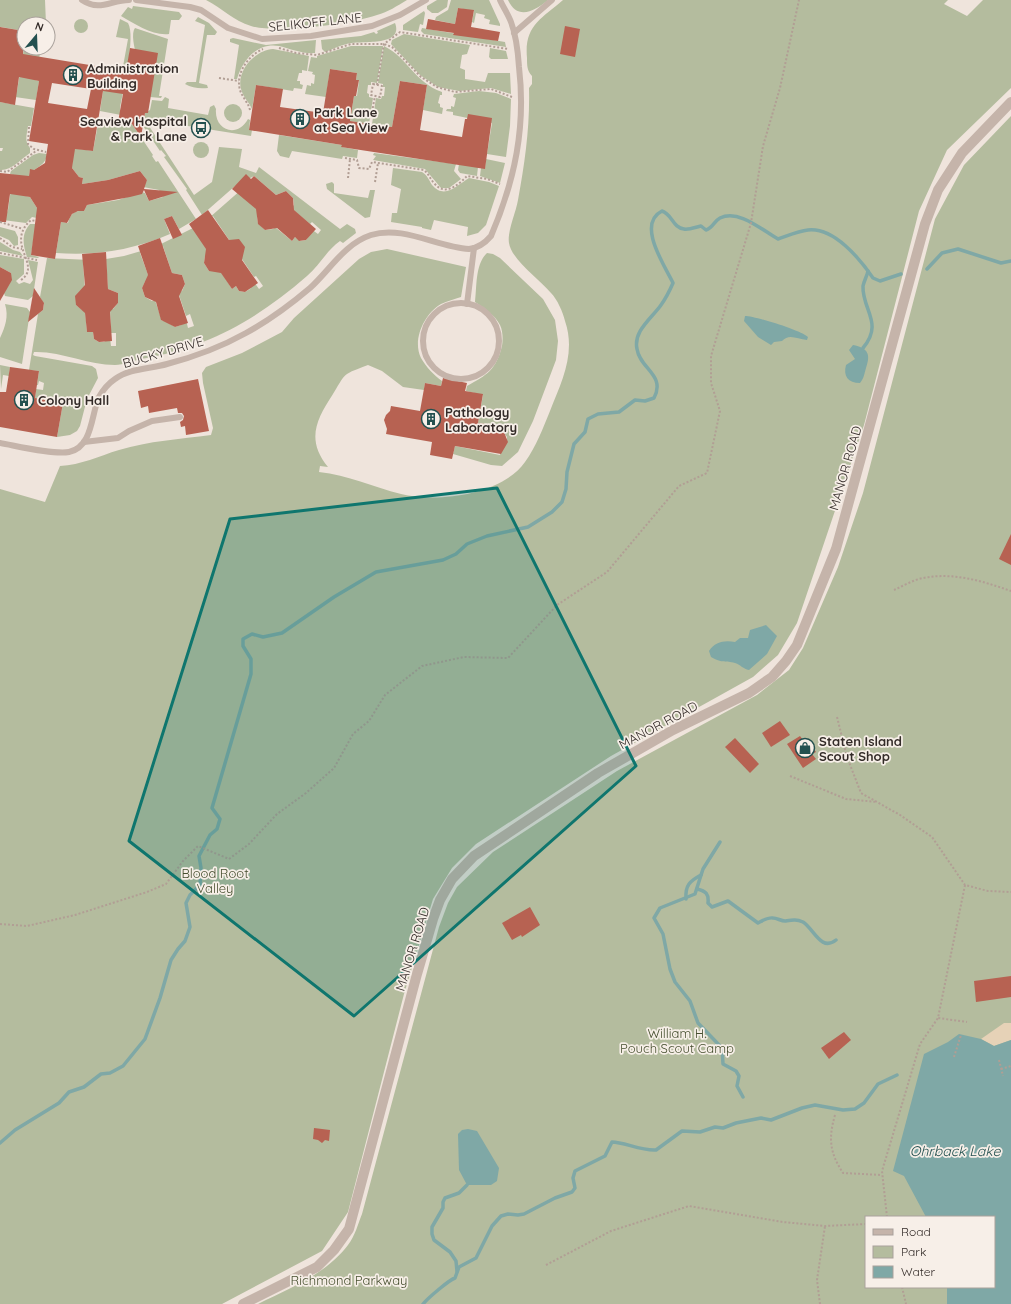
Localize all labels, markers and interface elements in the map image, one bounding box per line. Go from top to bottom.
street label: SELIKOFF LANE [268,9,362,35]
north arrow [16,16,56,56]
text: N [33,19,45,34]
place label: Administration Building [87,60,179,91]
building icon: Administration Building [62,64,84,86]
place label: Park Lane at Sea View [314,104,388,135]
building icon: Park Lane at Sea View [289,108,311,130]
place label: Seaview Hospital & Park Lane [80,113,187,144]
bus stop icon: Seaview Hospital & Park Lane [190,117,212,139]
street label: BUCKY DRIVE [121,333,205,371]
building icon: Colony Hall [13,389,35,411]
place label: Colony Hall [38,392,109,408]
place label: Pathology Laboratory [445,404,517,435]
building icon: Pathology Laboratory [420,408,442,430]
street label: MANOR ROAD [825,424,865,512]
street label: MANOR ROAD [616,697,700,753]
place label: Staten Island Scout Shop [819,733,902,764]
shop icon: Staten Island Scout Shop [794,737,816,759]
park label: Blood Root Valley [181,865,249,896]
street label: MANOR ROAD [392,905,432,993]
park label: William H. Pouch Scout Camp [620,1025,734,1056]
water label: Ohrback Lake [910,1142,1001,1160]
legend [865,1216,995,1288]
text: Road [901,1224,931,1239]
text: Park [901,1244,926,1259]
text: Water [901,1264,936,1279]
park label: Richmond Parkway [291,1272,407,1288]

